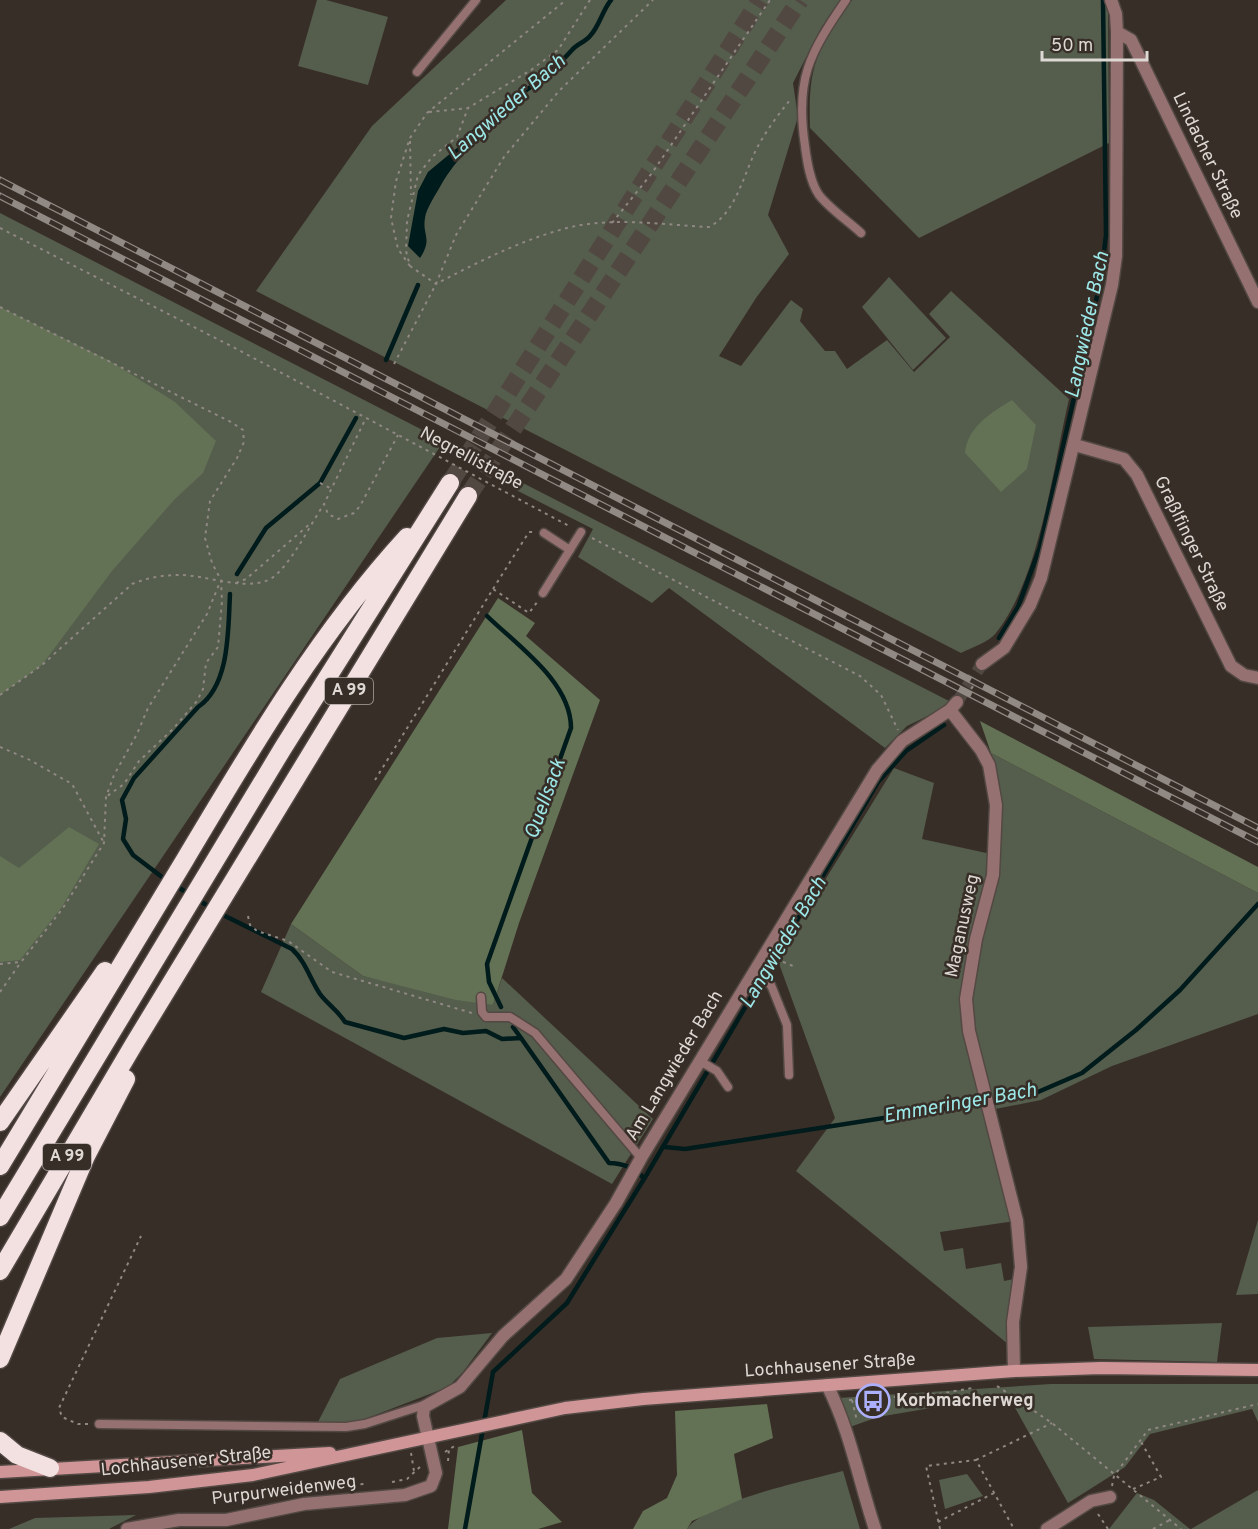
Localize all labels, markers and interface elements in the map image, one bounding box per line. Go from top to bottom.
scale bar [1042,24,1147,62]
text: 50 m [1051,35,1093,58]
water label: Langwieder Bach [442,49,572,167]
street label: Lindacher Straße [1166,89,1248,223]
water label: Langwieder Bach [1060,249,1116,401]
street label: Negrellistraße [416,422,526,496]
street label: Graßlfinger Straße [1148,473,1234,615]
road number: A 99 [325,678,373,704]
water label: Quellsack [519,754,573,843]
water label: Langwieder Bach [734,872,834,1014]
street label: Maganusweg [941,872,985,980]
street label: Am Langwieder Bach [621,987,729,1145]
water label: Emmeringer Bach [881,1078,1039,1130]
road number: A 99 [43,1144,91,1170]
street label: Lochhausener Straße [744,1349,916,1383]
bus stop icon: Korbmacherweg [855,1383,891,1419]
place label: Korbmacherweg [896,1390,1034,1413]
street label: Lochhausener Straße [100,1442,272,1482]
street label: Purpurweidenweg [210,1471,358,1511]

